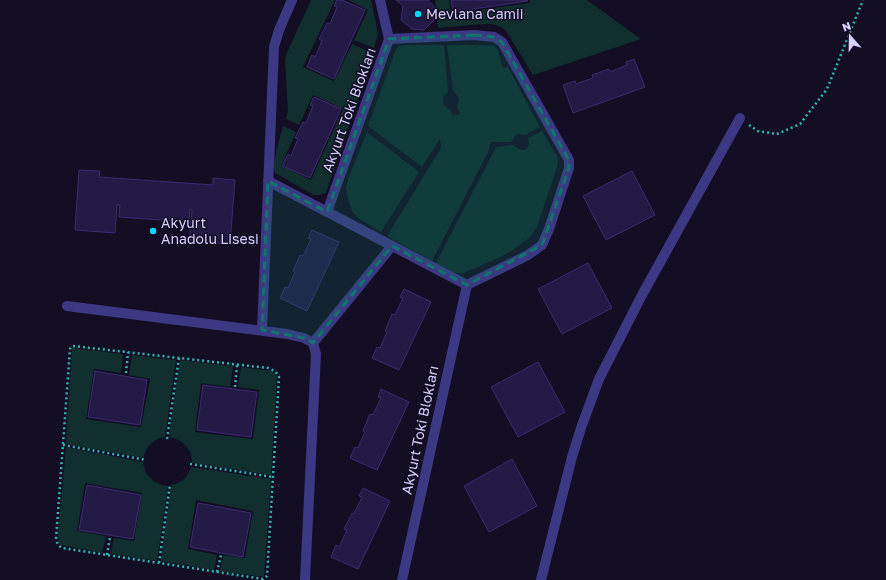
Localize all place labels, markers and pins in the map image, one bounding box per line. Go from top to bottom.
place label: Mevlana Camii [426,5,523,22]
marker: Mevlana Camii [413,9,423,19]
place label: Akyurt Anadolu Lisesi [161,214,259,247]
marker: Akyurt Anadolu Lisesi [148,226,158,236]

